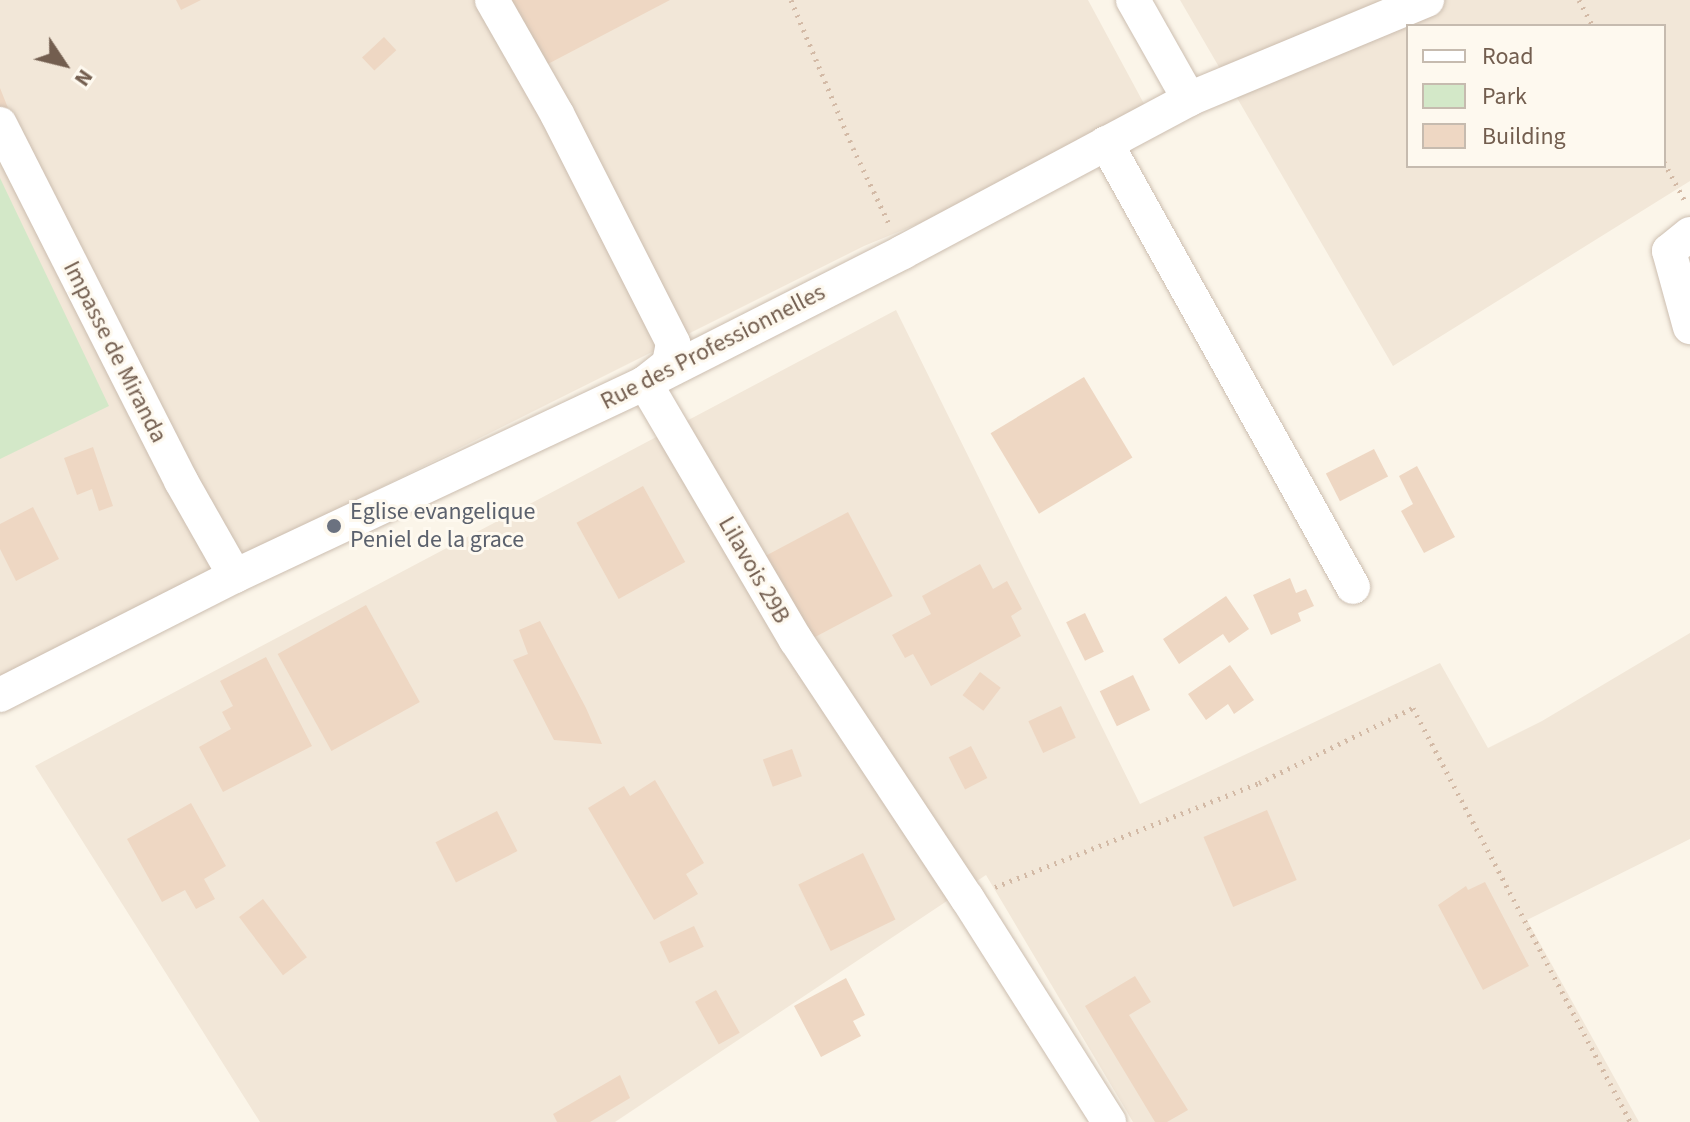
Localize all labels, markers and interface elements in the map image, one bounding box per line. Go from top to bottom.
north arrow [24,24,104,104]
legend [1406,24,1666,168]
text: Road [1482,39,1534,74]
text: N [66,63,101,93]
text: Park [1482,79,1527,114]
text: Building [1482,119,1566,154]
street label: Impasse de Miranda [57,256,173,448]
street label: Rue des Professionnelles [596,278,830,416]
place label: Eglise evangelique Peniel de la grace [350,498,535,554]
street label: Lilavois 29B [712,511,796,629]
marker: Eglise evangelique Peniel de la grace [325,517,343,535]

